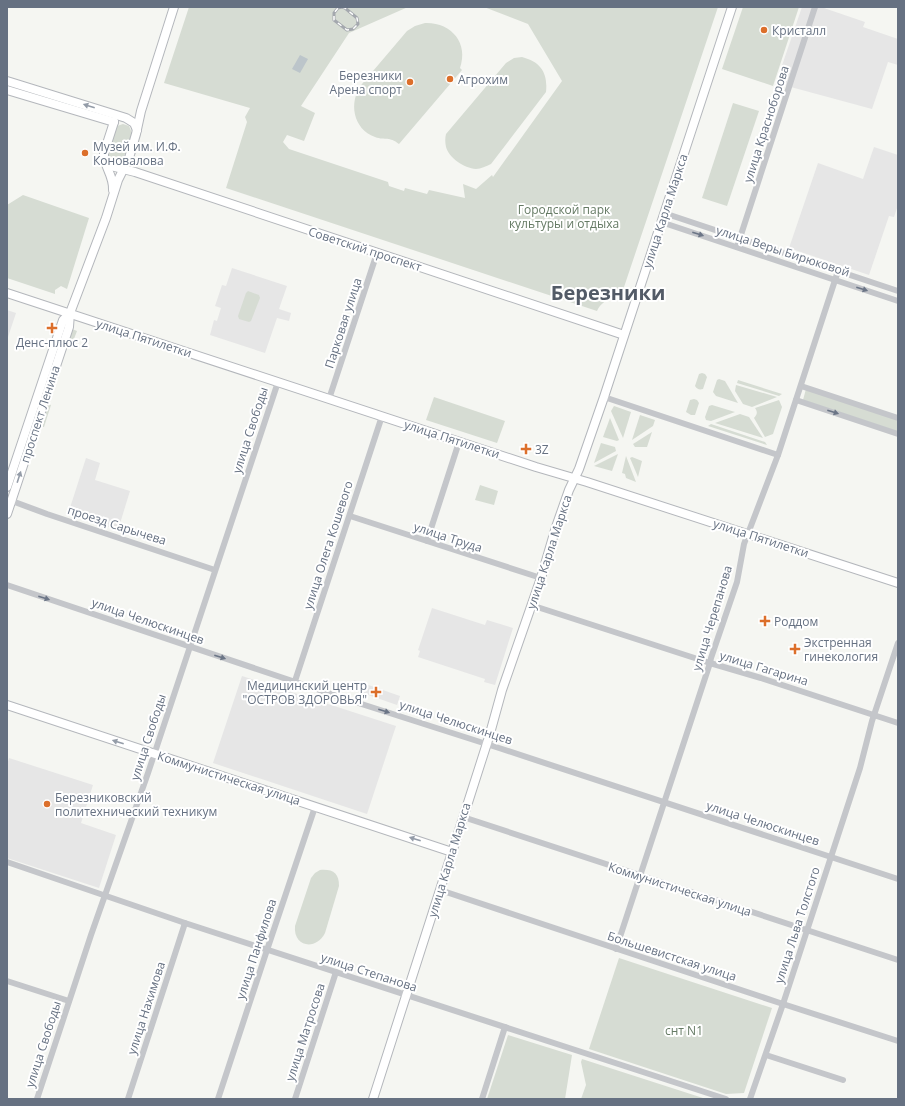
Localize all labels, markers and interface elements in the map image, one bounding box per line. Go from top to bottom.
place label: Кристалл [772,22,826,39]
marker: Кристалл [759,25,769,35]
street label: улица Красноборова [739,63,793,185]
place label: Березники Арена спорт [330,67,402,98]
place label: Агрохим [458,71,508,88]
marker: Агрохим [445,74,455,84]
marker: Березники Арена спорт [405,77,415,87]
one-way arrow [83,103,95,109]
place label: Музей им. И.Ф. Коновалова [93,138,181,169]
marker: Музей им. И.Ф. Коновалова [80,148,90,158]
street label: улица Карла Маркса [638,152,692,270]
park label: Городской парк культуры и отдыха [509,201,619,232]
street label: улица Веры Бирюковой [714,221,852,281]
street label: Советский проспект [306,223,424,275]
one-way arrow [693,231,705,237]
street label: Парковая улица [320,276,366,370]
district label: Березники [551,279,665,306]
one-way arrow [856,286,868,292]
street label: улица Пятилетки [94,315,194,361]
marker: Денс-плюс 2 [46,322,58,334]
place label: Денс-плюс 2 [16,334,88,351]
street label: проспект Ленина [16,363,64,465]
street label: улица Свободы [228,385,272,475]
one-way arrow [828,409,840,415]
street label: улица Пятилетки [402,416,502,462]
place label: 3Z [535,441,549,458]
marker: 3Z [520,443,532,455]
one-way arrow [16,471,22,483]
street label: улица Олега Кошевого [299,479,357,611]
street label: улица Карла Маркса [522,493,576,611]
street label: проезд Сарычева [65,501,169,549]
street label: улица Пятилетки [711,515,811,561]
street label: улица Труда [411,518,485,556]
street label: улица Черепанова [688,563,736,673]
street label: улица Челюскинцев [89,594,207,648]
one-way arrow [38,595,50,601]
place label: Роддом [774,613,818,630]
marker: Роддом [759,615,771,627]
place label: Экстренная гинекология [804,634,878,665]
marker: Экстренная гинекология [789,643,801,655]
street label: улица Гагарина [718,646,810,690]
one-way arrow [215,654,227,660]
place label: Медицинский центр "ОСТРОВ ЗДОРОВЬЯ" [242,677,367,708]
marker: Медицинский центр "ОСТРОВ ЗДОРОВЬЯ" [370,686,382,698]
street label: улица Свободы [126,692,170,782]
street label: улица Челюскинцев [397,696,515,748]
one-way arrow [378,708,390,714]
one-way arrow [112,739,124,745]
street label: Коммунистическая улица [155,747,303,809]
place label: Березниковский политехнический техникум [55,789,217,820]
street label: улица Челюскинцев [704,797,822,849]
marker: Березниковский политехнический техникум [42,799,52,809]
street label: улица Карла Маркса [423,801,475,919]
one-way arrow [408,836,420,842]
street label: Коммунистическая улица [606,858,754,920]
street label: улица Льва Толстого [770,865,824,985]
street label: улица Панфилова [232,897,280,1001]
street label: Большевистская улица [605,927,739,985]
street label: улица Степанова [319,948,419,996]
street label: улица Нахимова [123,959,169,1057]
street label: улица Матросова [281,981,329,1083]
street label: улица Свободы [21,999,65,1089]
park label: снт N1 [665,1022,703,1039]

